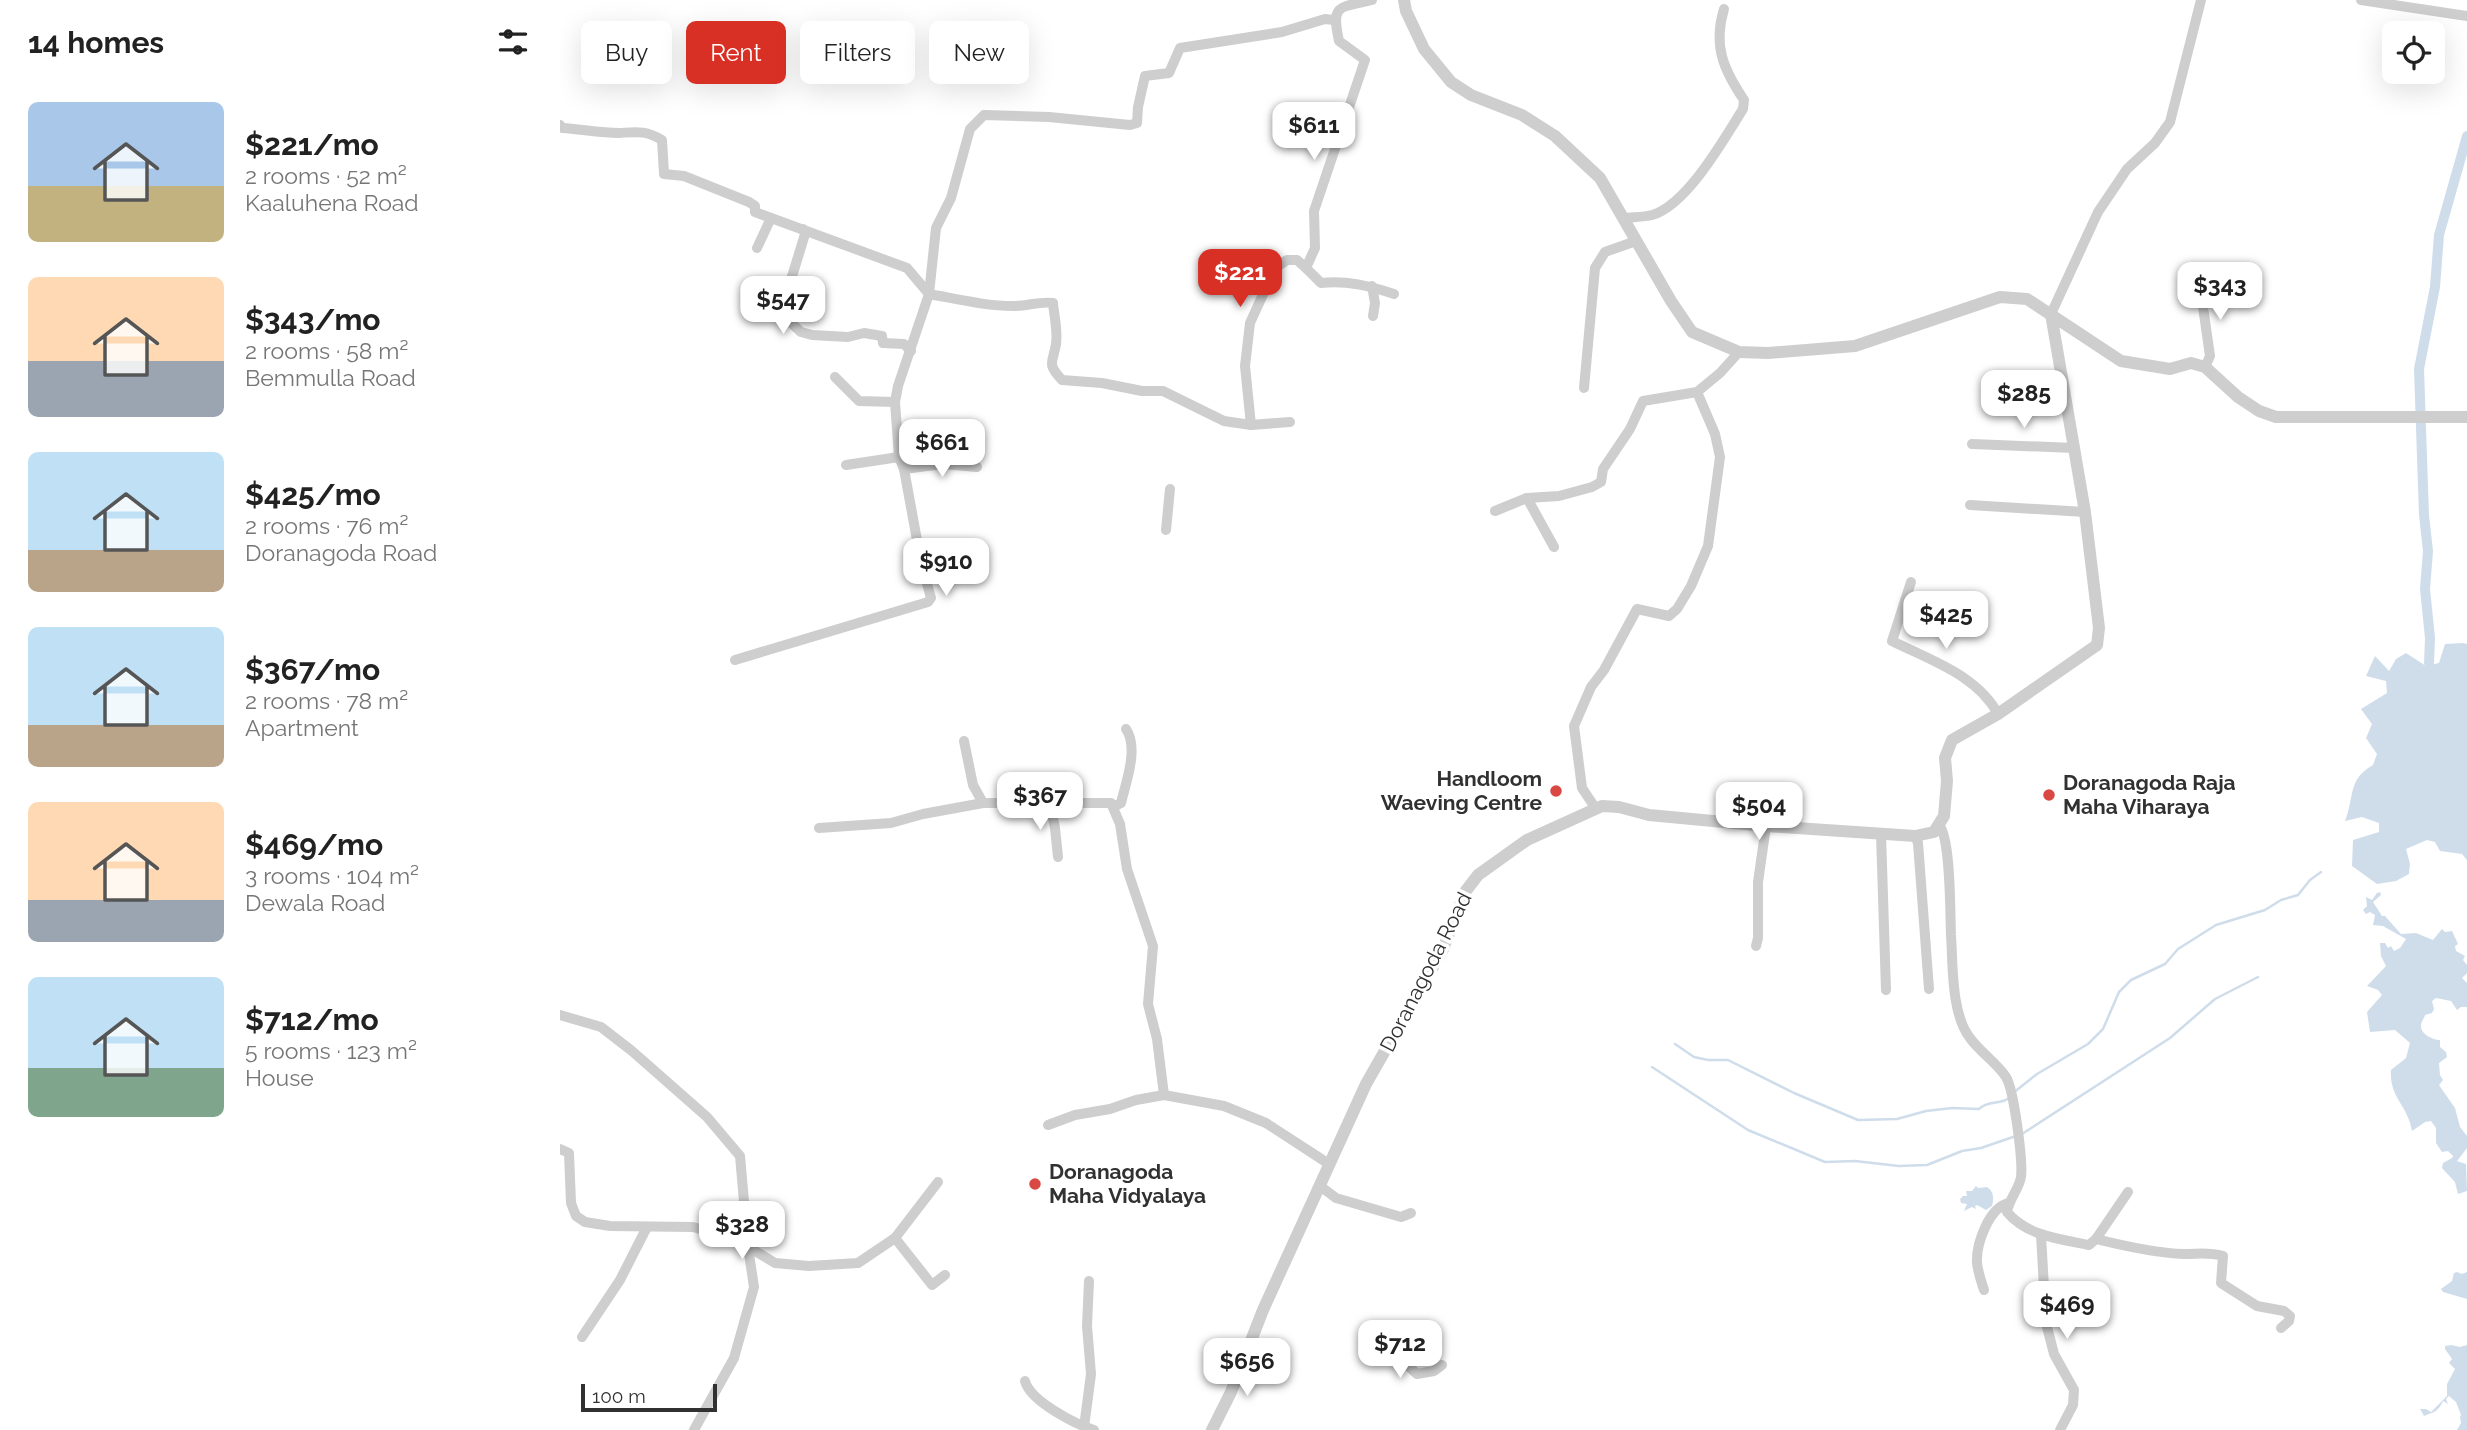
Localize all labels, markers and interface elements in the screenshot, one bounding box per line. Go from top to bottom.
chip: Buy [581,21,672,84]
chip: Rent [686,21,786,84]
chip: Filters [800,21,915,84]
chip: New [929,21,1029,84]
map controls [2382,21,2445,84]
button: locate [2382,21,2445,84]
icon: filters [494,23,532,61]
text: 14 homes [28,25,164,60]
pin: $611 [1273,102,1355,162]
text: $611 [1288,111,1340,138]
text: $221/mo [245,127,379,162]
icon: home [84,130,168,214]
text: 2 rooms · 52 m² [245,162,407,189]
text: Kaaluhena Road [245,189,419,216]
pin: $221 [1199,250,1281,309]
text: $221 [1214,258,1266,285]
pin: $343 [2179,262,2261,322]
text: $343 [2193,271,2247,298]
pin: $547 [742,276,824,336]
text: $547 [756,285,810,312]
text: $343/mo [245,302,381,337]
icon: home [84,305,168,389]
text: 2 rooms · 58 m² [245,337,408,364]
text: Bemmulla Road [245,364,416,391]
pin: $285 [1983,370,2065,430]
text: $285 [1997,379,2051,406]
pin: $661 [901,420,983,479]
text: $661 [915,428,969,455]
text: $425/mo [245,477,381,512]
icon: home [84,480,168,564]
text: 2 rooms · 76 m² [245,512,408,539]
pin: $910 [905,538,987,598]
text: Doranagoda Road [245,539,437,566]
text: $910 [919,547,973,574]
pin: $425 [1905,592,1987,651]
text: $425 [1919,600,1973,627]
text: $367/mo [245,652,380,687]
icon: home [84,655,168,739]
text: 2 rooms · 78 m² [245,687,408,714]
text: Apartment [245,714,359,741]
place label: Handloom Waeving Centre [1381,766,1542,815]
place label: Doranagoda Raja Maha Viharaya [2063,770,2236,819]
pin: $367 [999,772,1081,832]
text: $367 [1013,781,1067,808]
pin: $504 [1718,782,1800,842]
marker: Handloom Waeving Centre [1548,783,1564,799]
marker: Doranagoda Raja Maha Viharaya [2041,787,2057,803]
text: $504 [1732,791,1786,818]
text: $469/mo [245,827,383,862]
icon: home [84,830,168,914]
text: 3 rooms · 104 m² [245,862,419,889]
street label: Doranagoda Road [1375,888,1477,1056]
text: Dewala Road [245,889,385,916]
text: $712/mo [245,1002,379,1037]
icon: home [84,1005,168,1089]
text: 5 rooms · 123 m² [245,1037,417,1064]
text: House [245,1064,314,1091]
place label: Doranagoda Maha Vidyalaya [1049,1159,1206,1208]
marker: Doranagoda Maha Vidyalaya [1027,1176,1043,1192]
pin: $328 [701,1202,783,1261]
text: $328 [715,1210,769,1237]
pin: $469 [2026,1282,2108,1341]
text: $469 [2039,1290,2095,1317]
pin: $712 [1359,1320,1441,1380]
text: $712 [1374,1329,1426,1356]
pin: $656 [1206,1338,1288,1398]
text: $656 [1219,1347,1275,1374]
scale bar [581,1381,718,1413]
text: 100 m [592,1385,646,1407]

